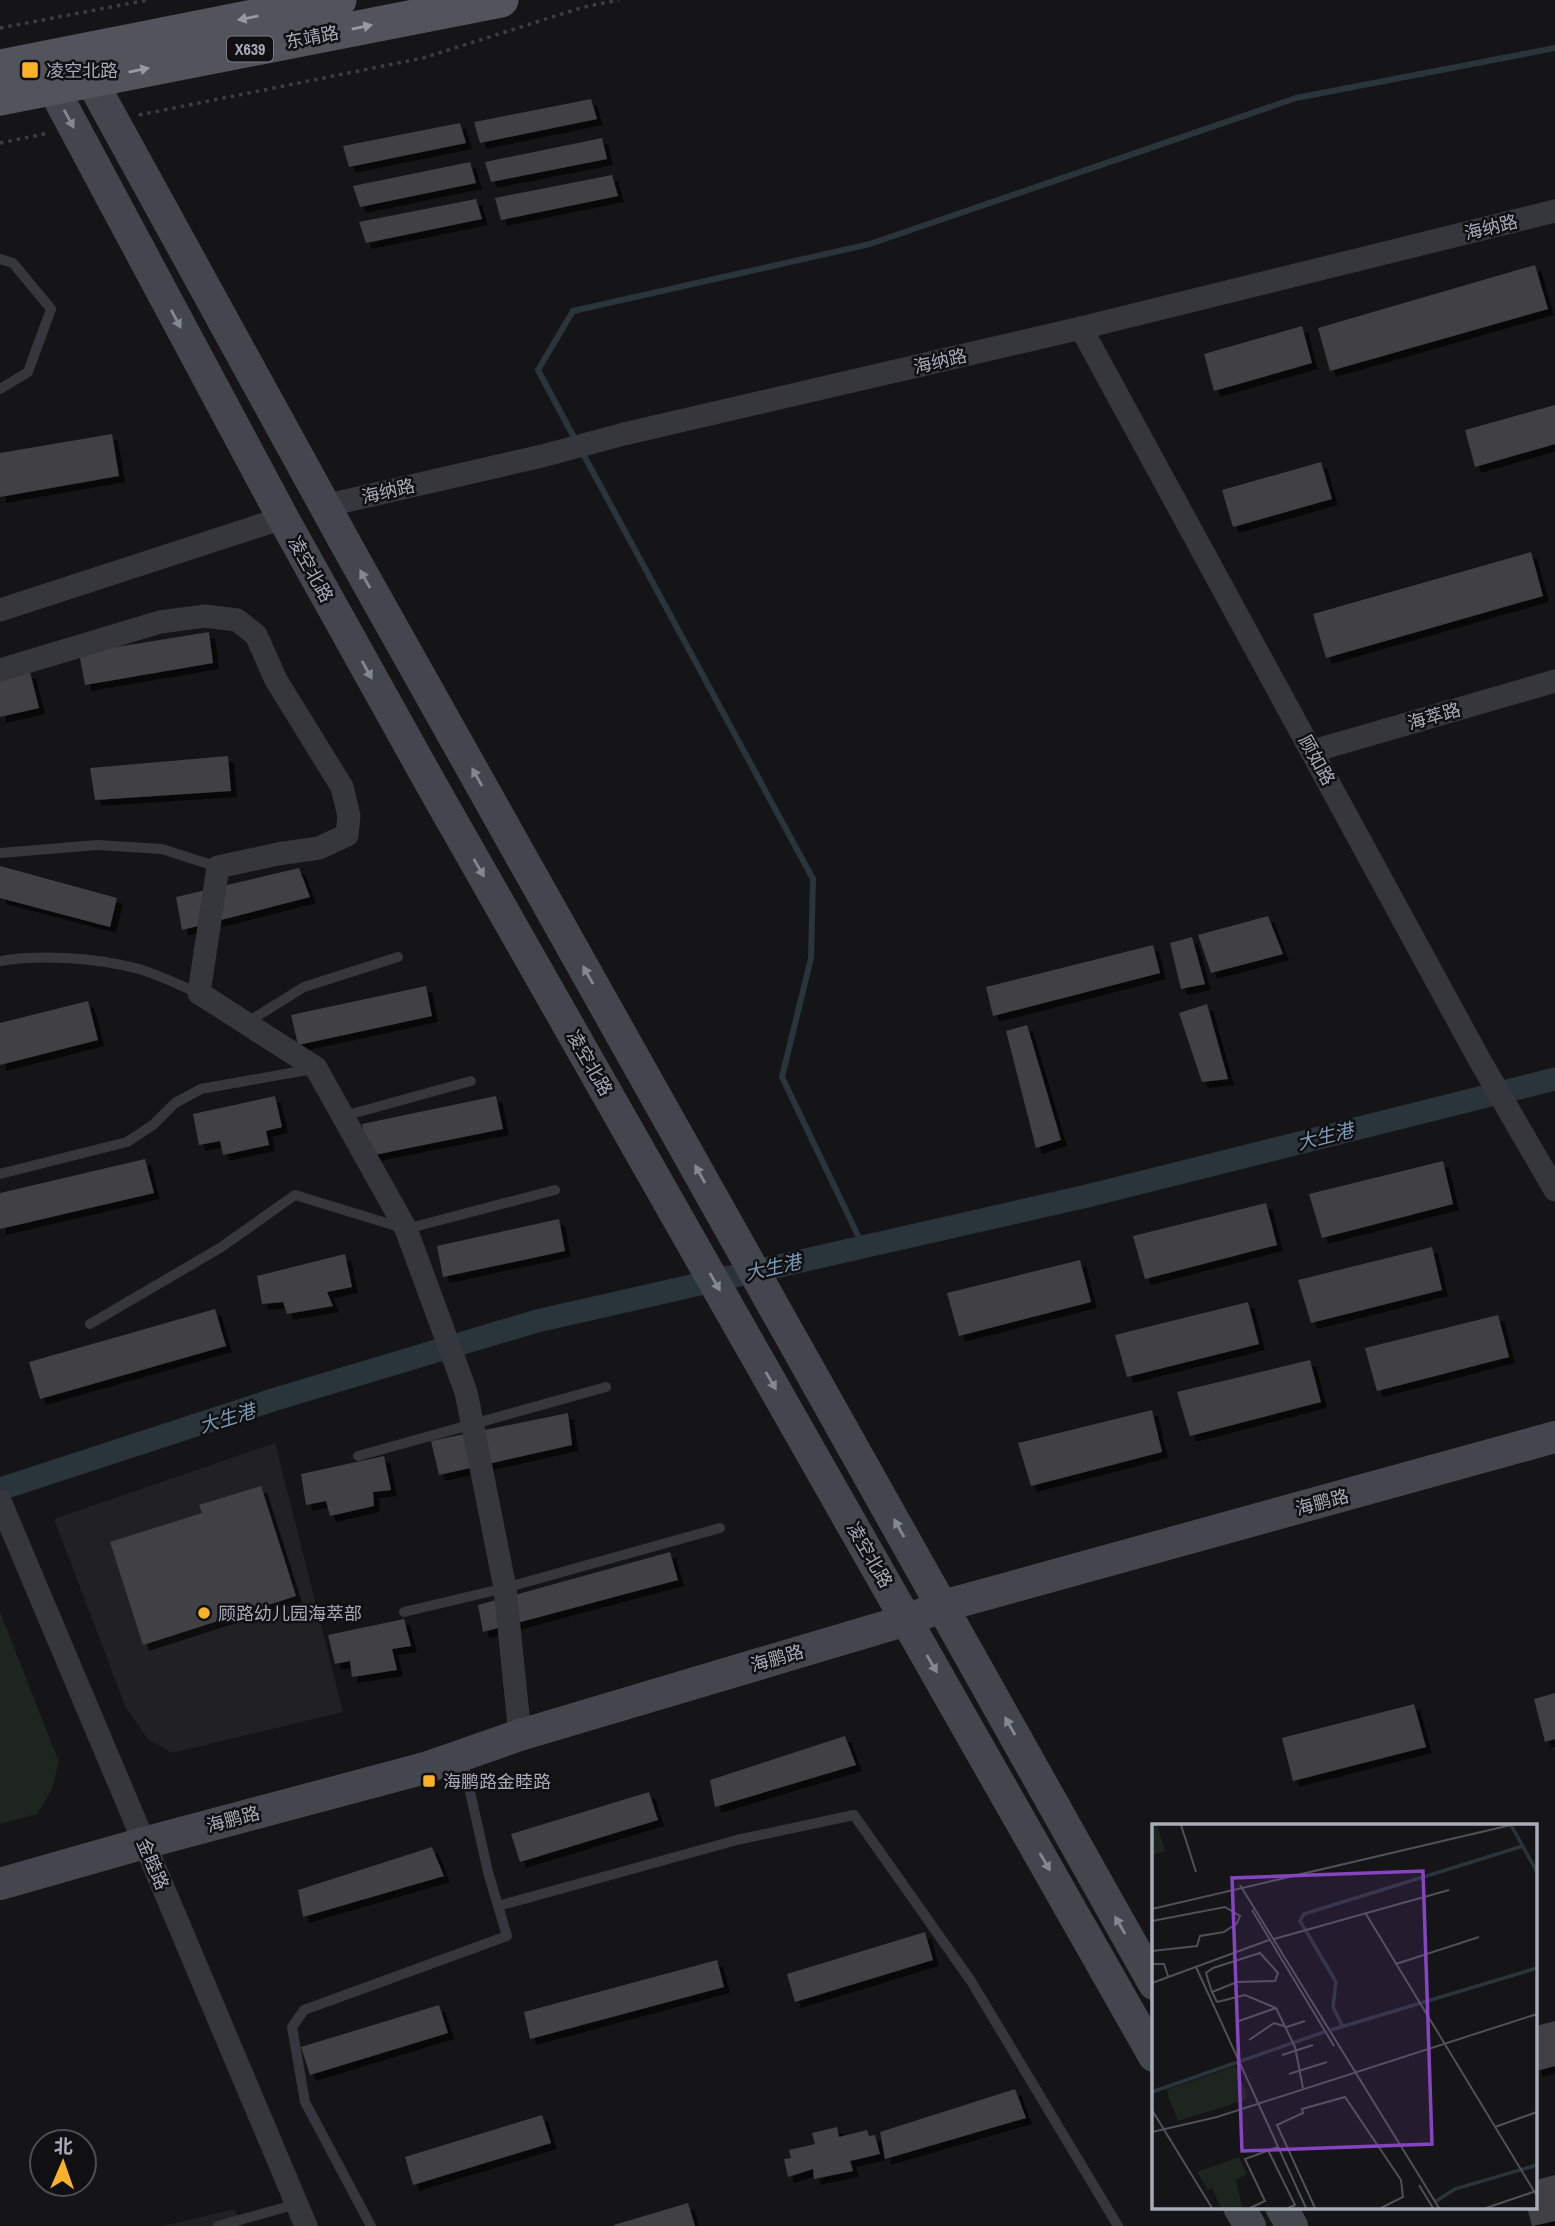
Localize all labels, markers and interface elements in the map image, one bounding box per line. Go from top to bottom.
one-way arrow [237,13,259,24]
street label: 东靖路 [283,20,341,54]
one-way arrow [351,21,373,32]
road number: X639 [227,36,273,61]
place label: 凌空北路 [46,58,118,83]
marker: 凌空北路 [20,60,40,80]
one-way arrow [128,65,150,76]
one-way arrow [63,109,75,128]
street label: 海纳路 [1462,208,1520,246]
one-way arrow [170,310,182,330]
street label: 海纳路 [911,343,969,379]
street label: 海纳路 [359,473,417,509]
street label: 凌空北路 [283,531,339,607]
one-way arrow [359,569,371,589]
one-way arrow [361,660,373,679]
street label: 海萃路 [1405,697,1463,735]
street label: 顾如路 [1293,730,1341,790]
one-way arrow [471,767,483,787]
one-way arrow [473,858,485,878]
one-way arrow [582,965,594,985]
street label: 凌空北路 [561,1026,619,1100]
water label: 大生港 [1294,1116,1359,1156]
one-way arrow [694,1164,706,1183]
water label: 大生港 [742,1247,807,1286]
one-way arrow [709,1273,721,1292]
one-way arrow [765,1372,777,1391]
water label: 大生港 [196,1396,261,1439]
street label: 海鹏路 [1293,1483,1351,1521]
street label: 凌空北路 [841,1518,899,1592]
one-way arrow [893,1518,905,1537]
place label: 顾路幼儿园海萃部 [218,1601,362,1626]
marker: 顾路幼儿园海萃部 [196,1605,212,1621]
street label: 海鹏路 [748,1639,806,1677]
one-way arrow [926,1655,938,1674]
one-way arrow [1004,1717,1016,1736]
place label: 海鹏路金睦路 [443,1769,551,1794]
marker: 海鹏路金睦路 [421,1773,437,1789]
street label: 海鹏路 [204,1800,262,1838]
inset map [1152,1824,1538,2208]
street label: 金睦路 [131,1834,175,1894]
one-way arrow [1039,1852,1051,1872]
one-way arrow [1115,1915,1127,1935]
north arrow [28,2128,98,2198]
text: 北 [54,2133,74,2159]

